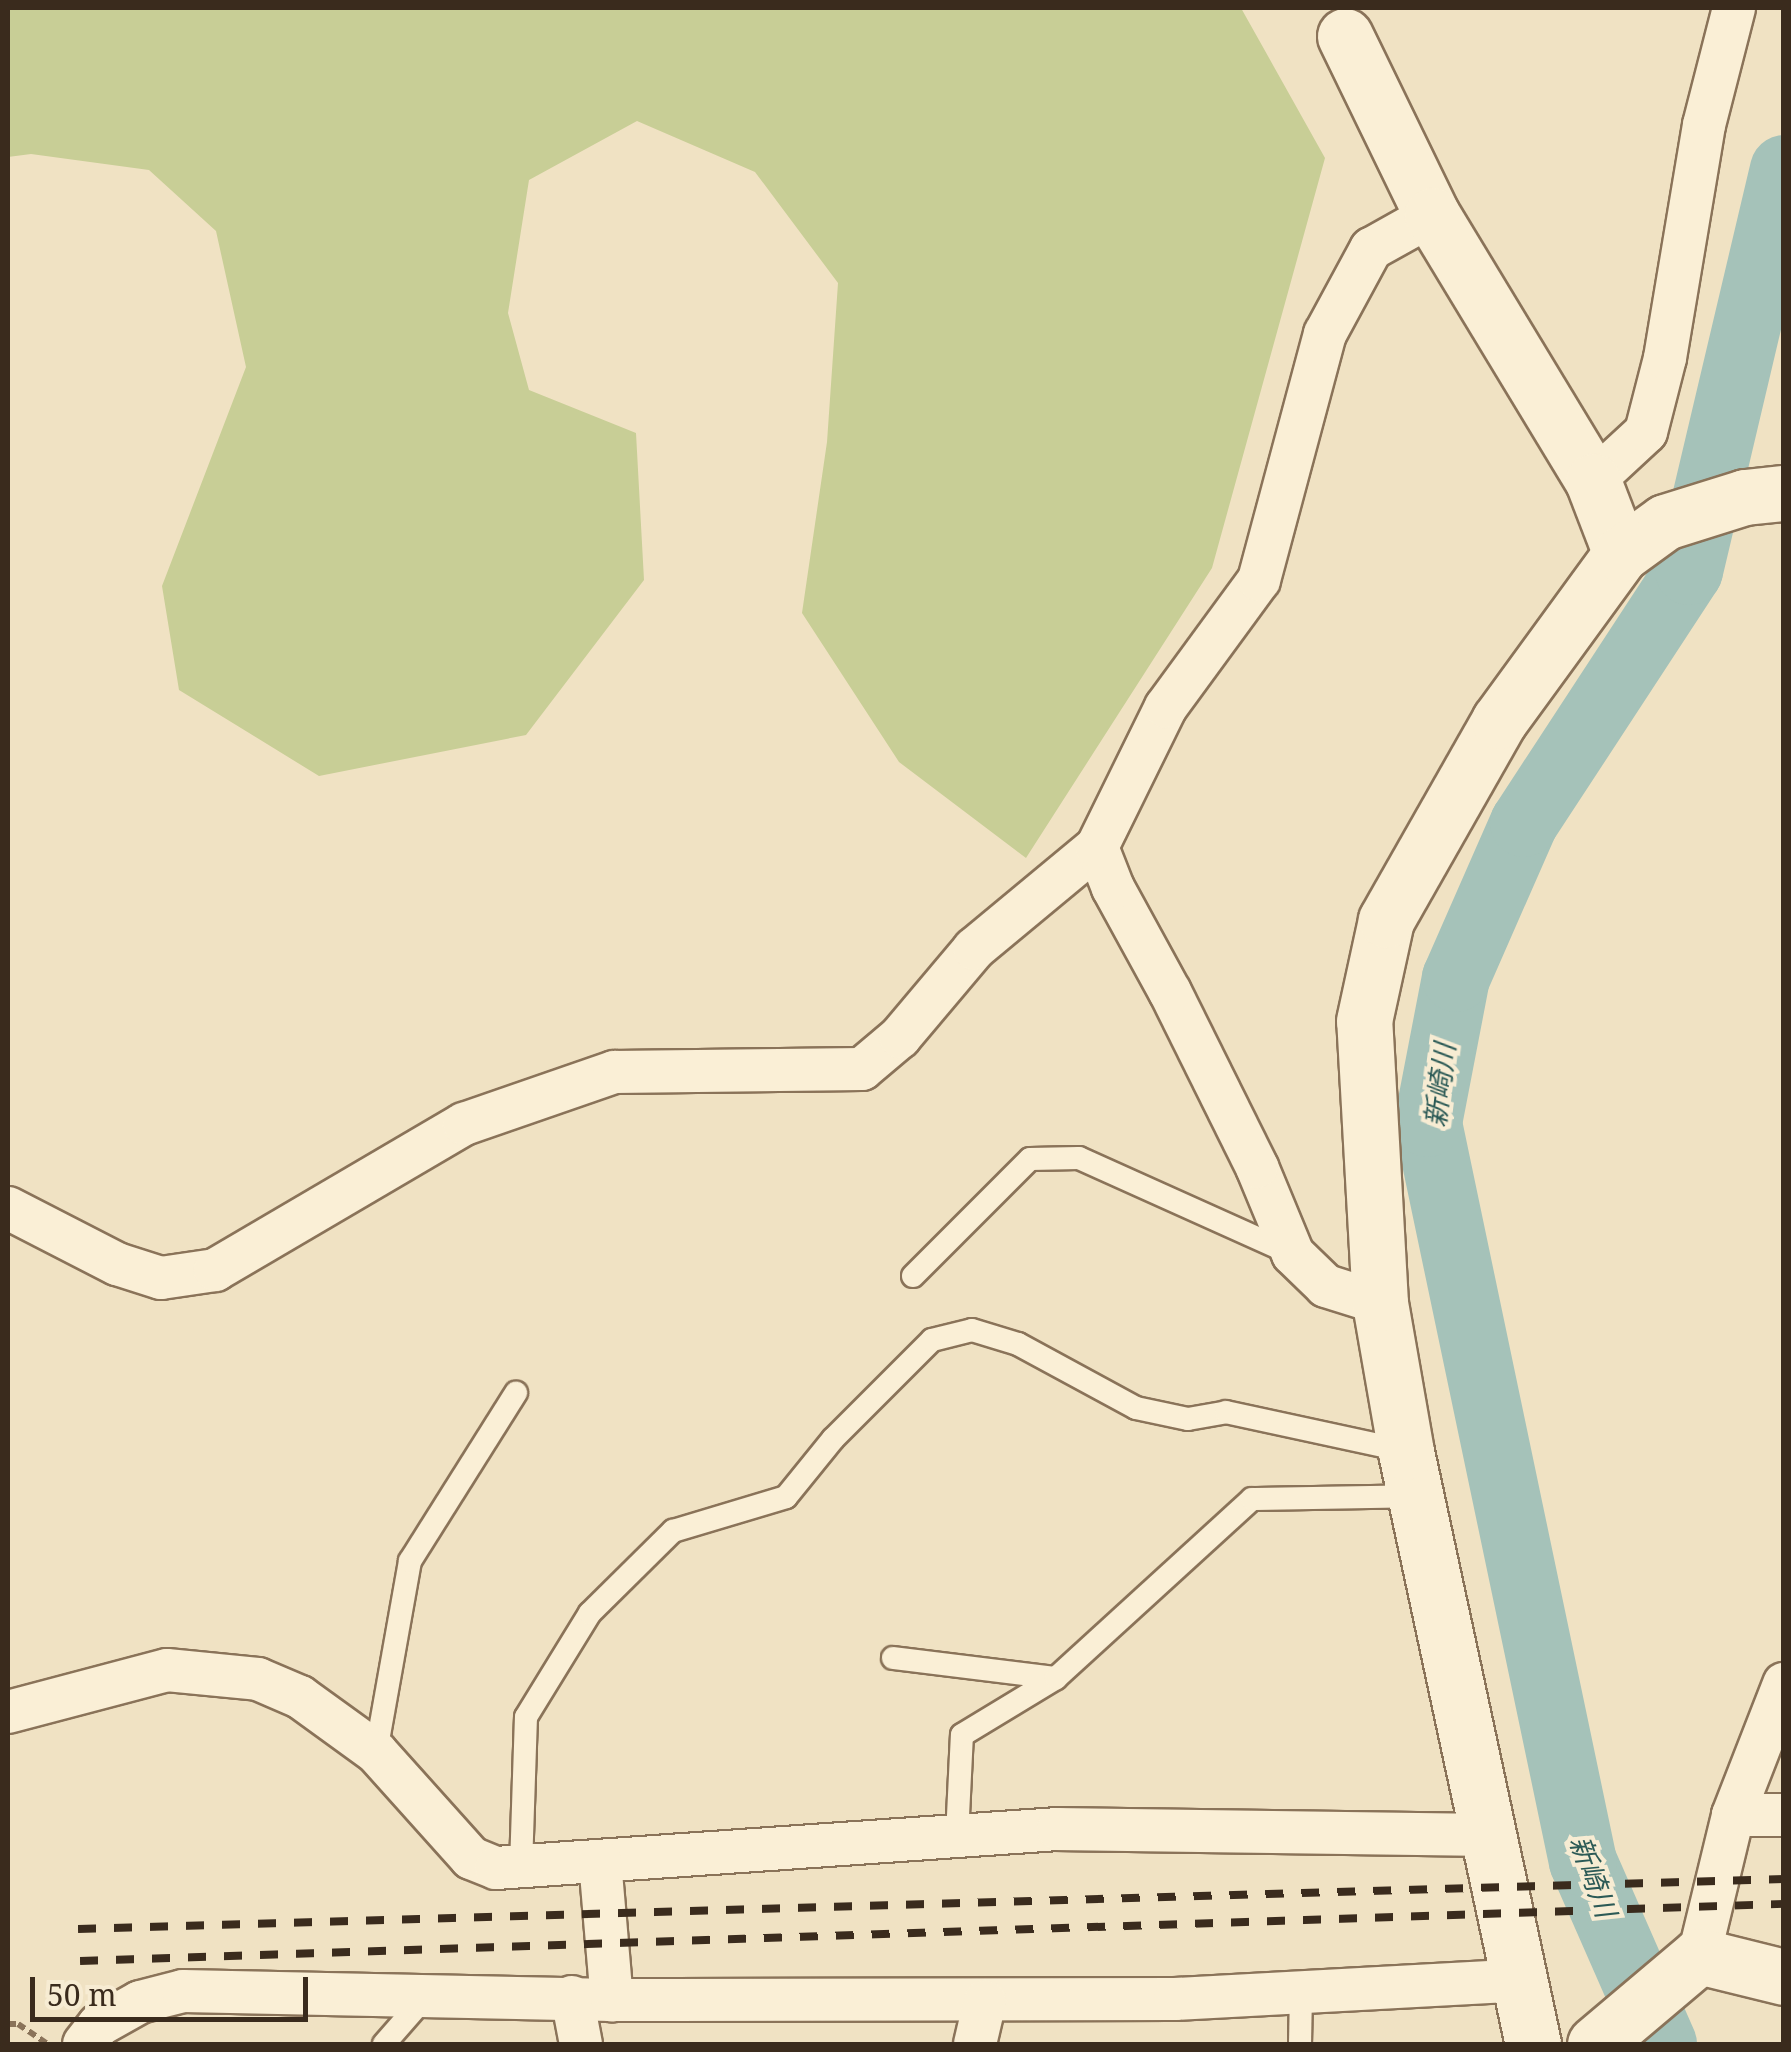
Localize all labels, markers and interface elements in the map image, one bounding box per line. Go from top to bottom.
water label: 新崎川 [1417,1041,1461,1129]
water label: 新崎川 [1564,1831,1624,1921]
scale bar [35,1957,312,2019]
text: 50 m [47,1974,117,2015]

